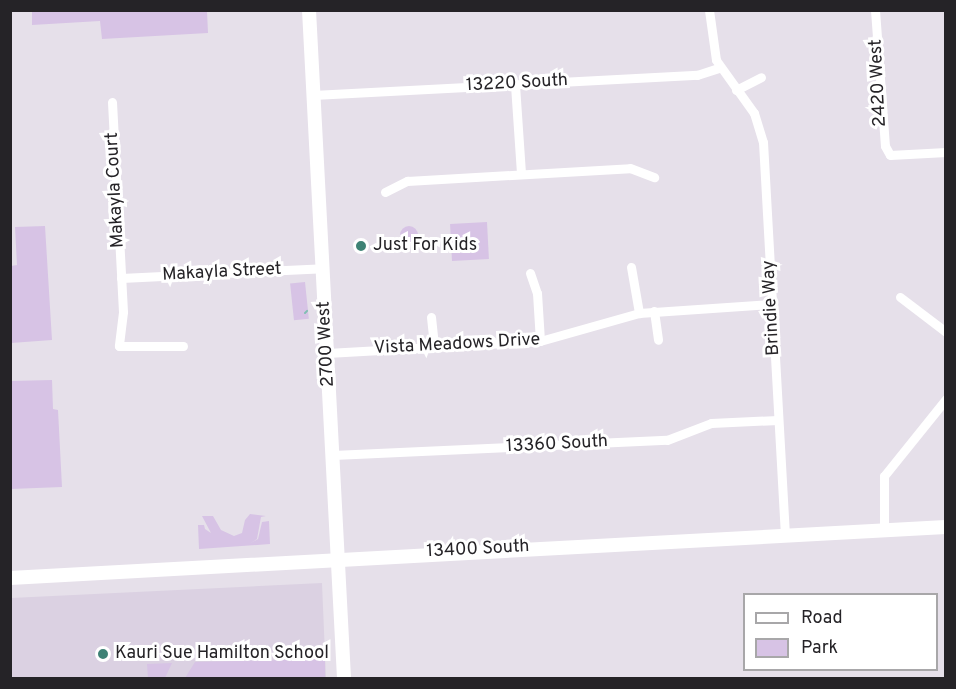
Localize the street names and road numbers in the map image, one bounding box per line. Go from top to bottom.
street label: 2420 West [866,38,892,128]
street label: 13220 South [465,71,569,97]
street label: Makayla Court [102,132,130,248]
street label: Makayla Street [162,259,282,287]
street label: Brindie Way [759,260,785,356]
street label: 2700 West [314,300,340,388]
street label: Vista Meadows Drive [373,330,541,360]
street label: 13360 South [505,432,609,458]
street label: 13400 South [426,537,530,563]

